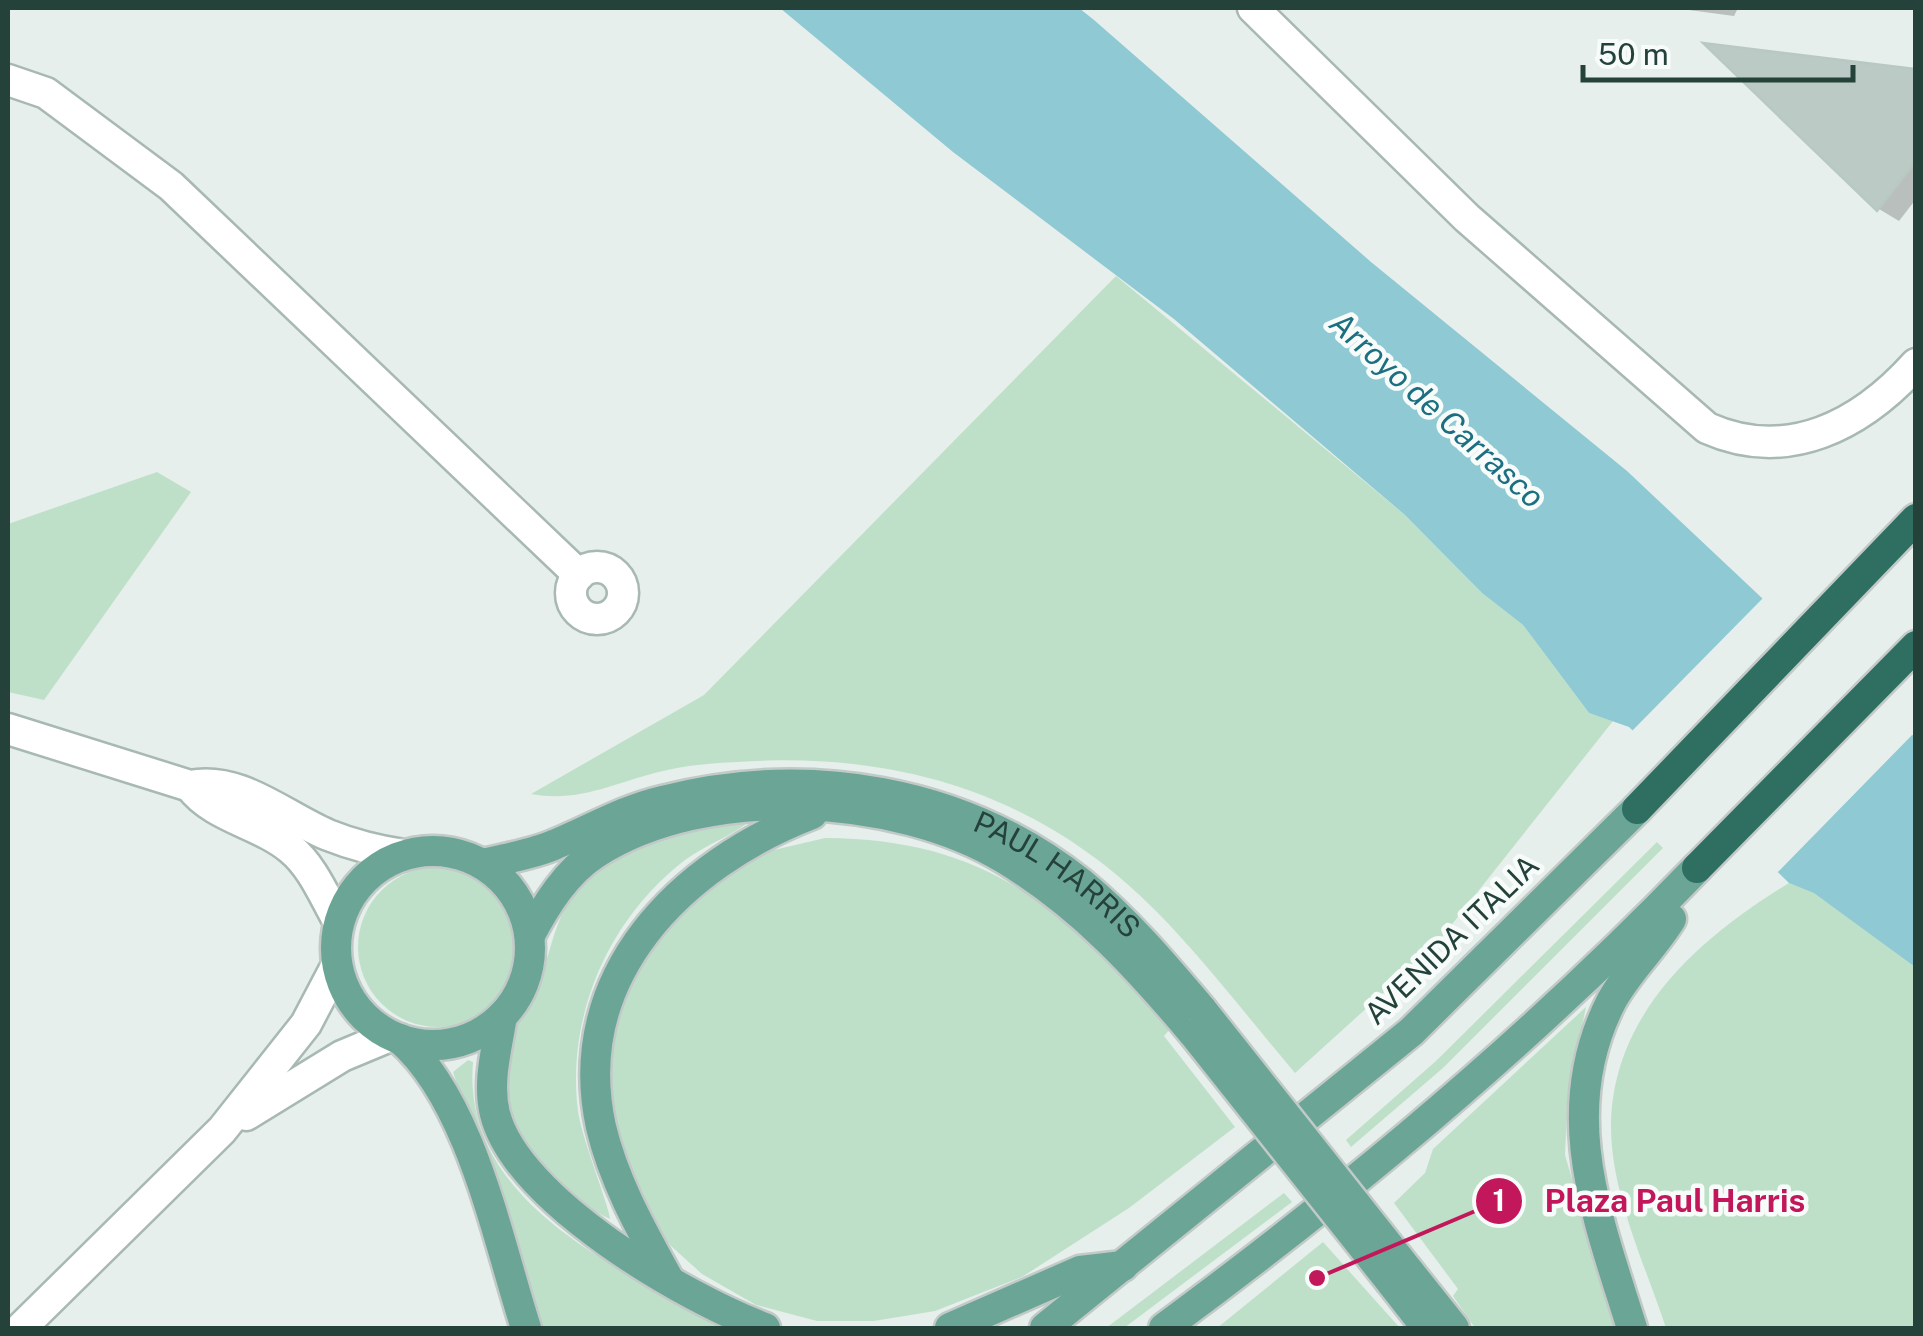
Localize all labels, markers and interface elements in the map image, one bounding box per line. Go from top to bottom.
scale bar [1583,20,1853,82]
text: 50 m [1598,36,1669,72]
water label: Arroyo de Carrasco [1323,304,1552,515]
street label: PAUL HARRIS [968,803,1148,945]
street label: AVENIDA ITALIA [1357,847,1546,1032]
callout: Plaza Paul Harris [1474,1170,1825,1232]
text: 1 [1493,1182,1505,1218]
text: Plaza Paul Harris [1545,1182,1805,1219]

